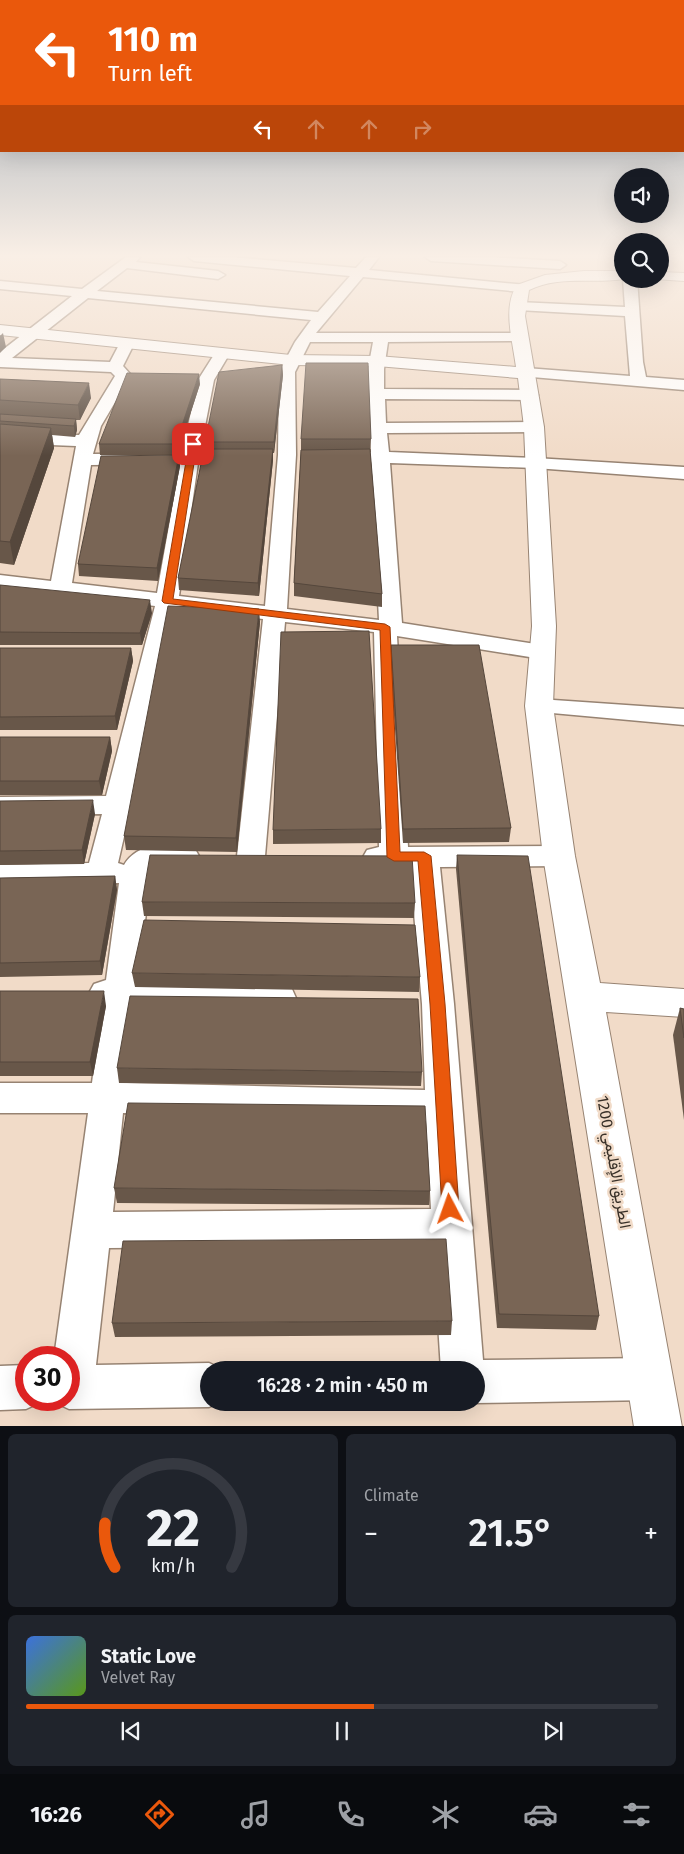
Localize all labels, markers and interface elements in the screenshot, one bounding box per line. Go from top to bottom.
text: 110 m [108,18,198,60]
icon: left [25,20,90,85]
text: Turn left [108,60,192,87]
icon: left [249,115,277,143]
icon: ahead [302,115,330,143]
icon: ahead [355,115,383,143]
icon: right [408,115,436,143]
map controls [614,168,669,288]
button: sound [614,168,669,223]
button: search [614,233,669,288]
pin [172,423,214,465]
icon: arrive [179,430,207,458]
street label: الطريق الإقليمي 1200 [589,1094,635,1231]
position arrow [423,1182,475,1234]
speed limit sign: 30 [15,1346,80,1411]
text: 16:28 · 2 min · 450 m [257,1374,428,1397]
text: Climate [364,1486,419,1505]
text: 22 [146,1497,200,1560]
text: 21.5° [469,1510,553,1556]
text: − [364,1517,378,1550]
text: + [644,1517,658,1550]
text: km/h [151,1555,195,1577]
text: Static Love [101,1645,196,1668]
text: Velvet Ray [101,1668,175,1687]
icon: previous [117,1717,145,1745]
icon: pause [328,1717,356,1745]
icon: next [539,1717,567,1745]
icon: directions [142,1797,177,1832]
icon: music [238,1797,273,1832]
icon: phone [333,1797,368,1832]
icon: climate [428,1797,463,1832]
icon: car [523,1797,558,1832]
icon: filters [619,1797,654,1832]
text: 16:26 [30,1801,82,1828]

